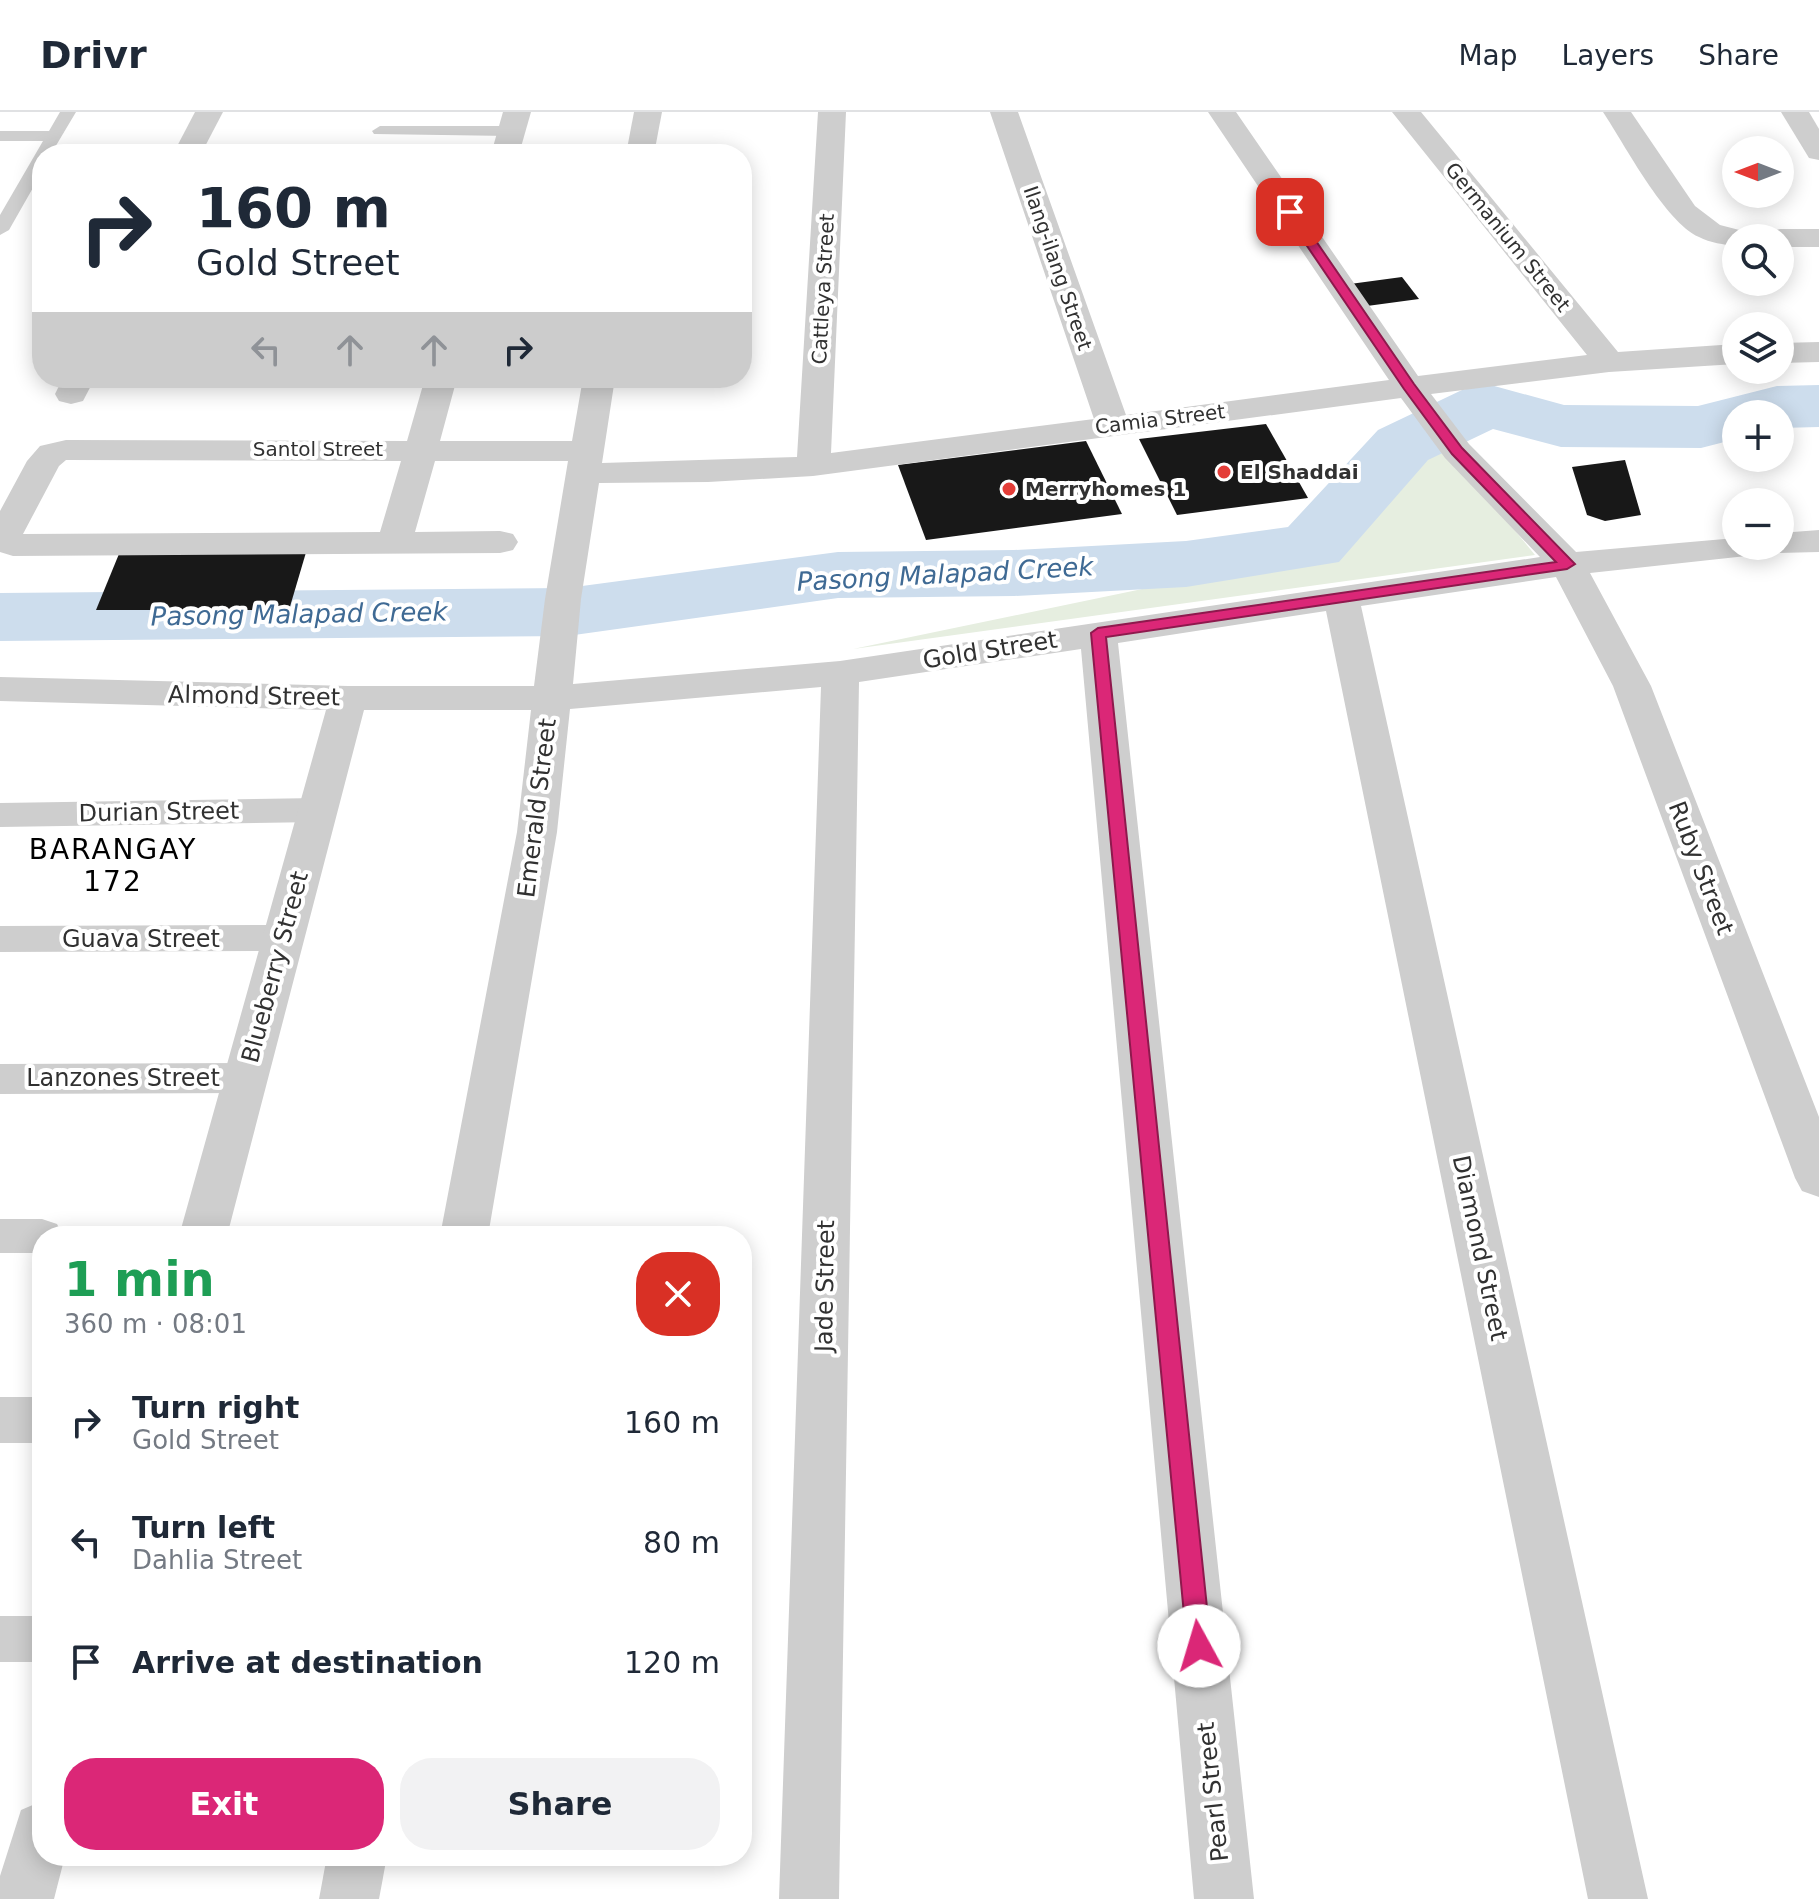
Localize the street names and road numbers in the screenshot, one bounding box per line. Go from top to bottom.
street label: Germanium Street [1440,158,1576,317]
street label: Ilang-ilang Street [1019,183,1097,353]
street label: Cattleya Street [807,213,839,365]
street label: Camia Street [1094,399,1226,439]
street label: Santol Street [253,437,383,461]
street label: Gold Street [921,626,1059,674]
street label: Almond Street [168,680,340,712]
street label: Emerald Street [512,717,562,899]
street label: Durian Street [78,797,240,827]
street label: Ruby Street [1663,797,1739,939]
street label: Blueberry Street [236,868,314,1066]
street label: Guava Street [62,925,220,953]
street label: Lanzones Street [26,1064,220,1092]
street label: Diamond Street [1447,1153,1513,1343]
street label: Jade Street [810,1220,840,1354]
street label: Pearl Street [1192,1721,1234,1863]

